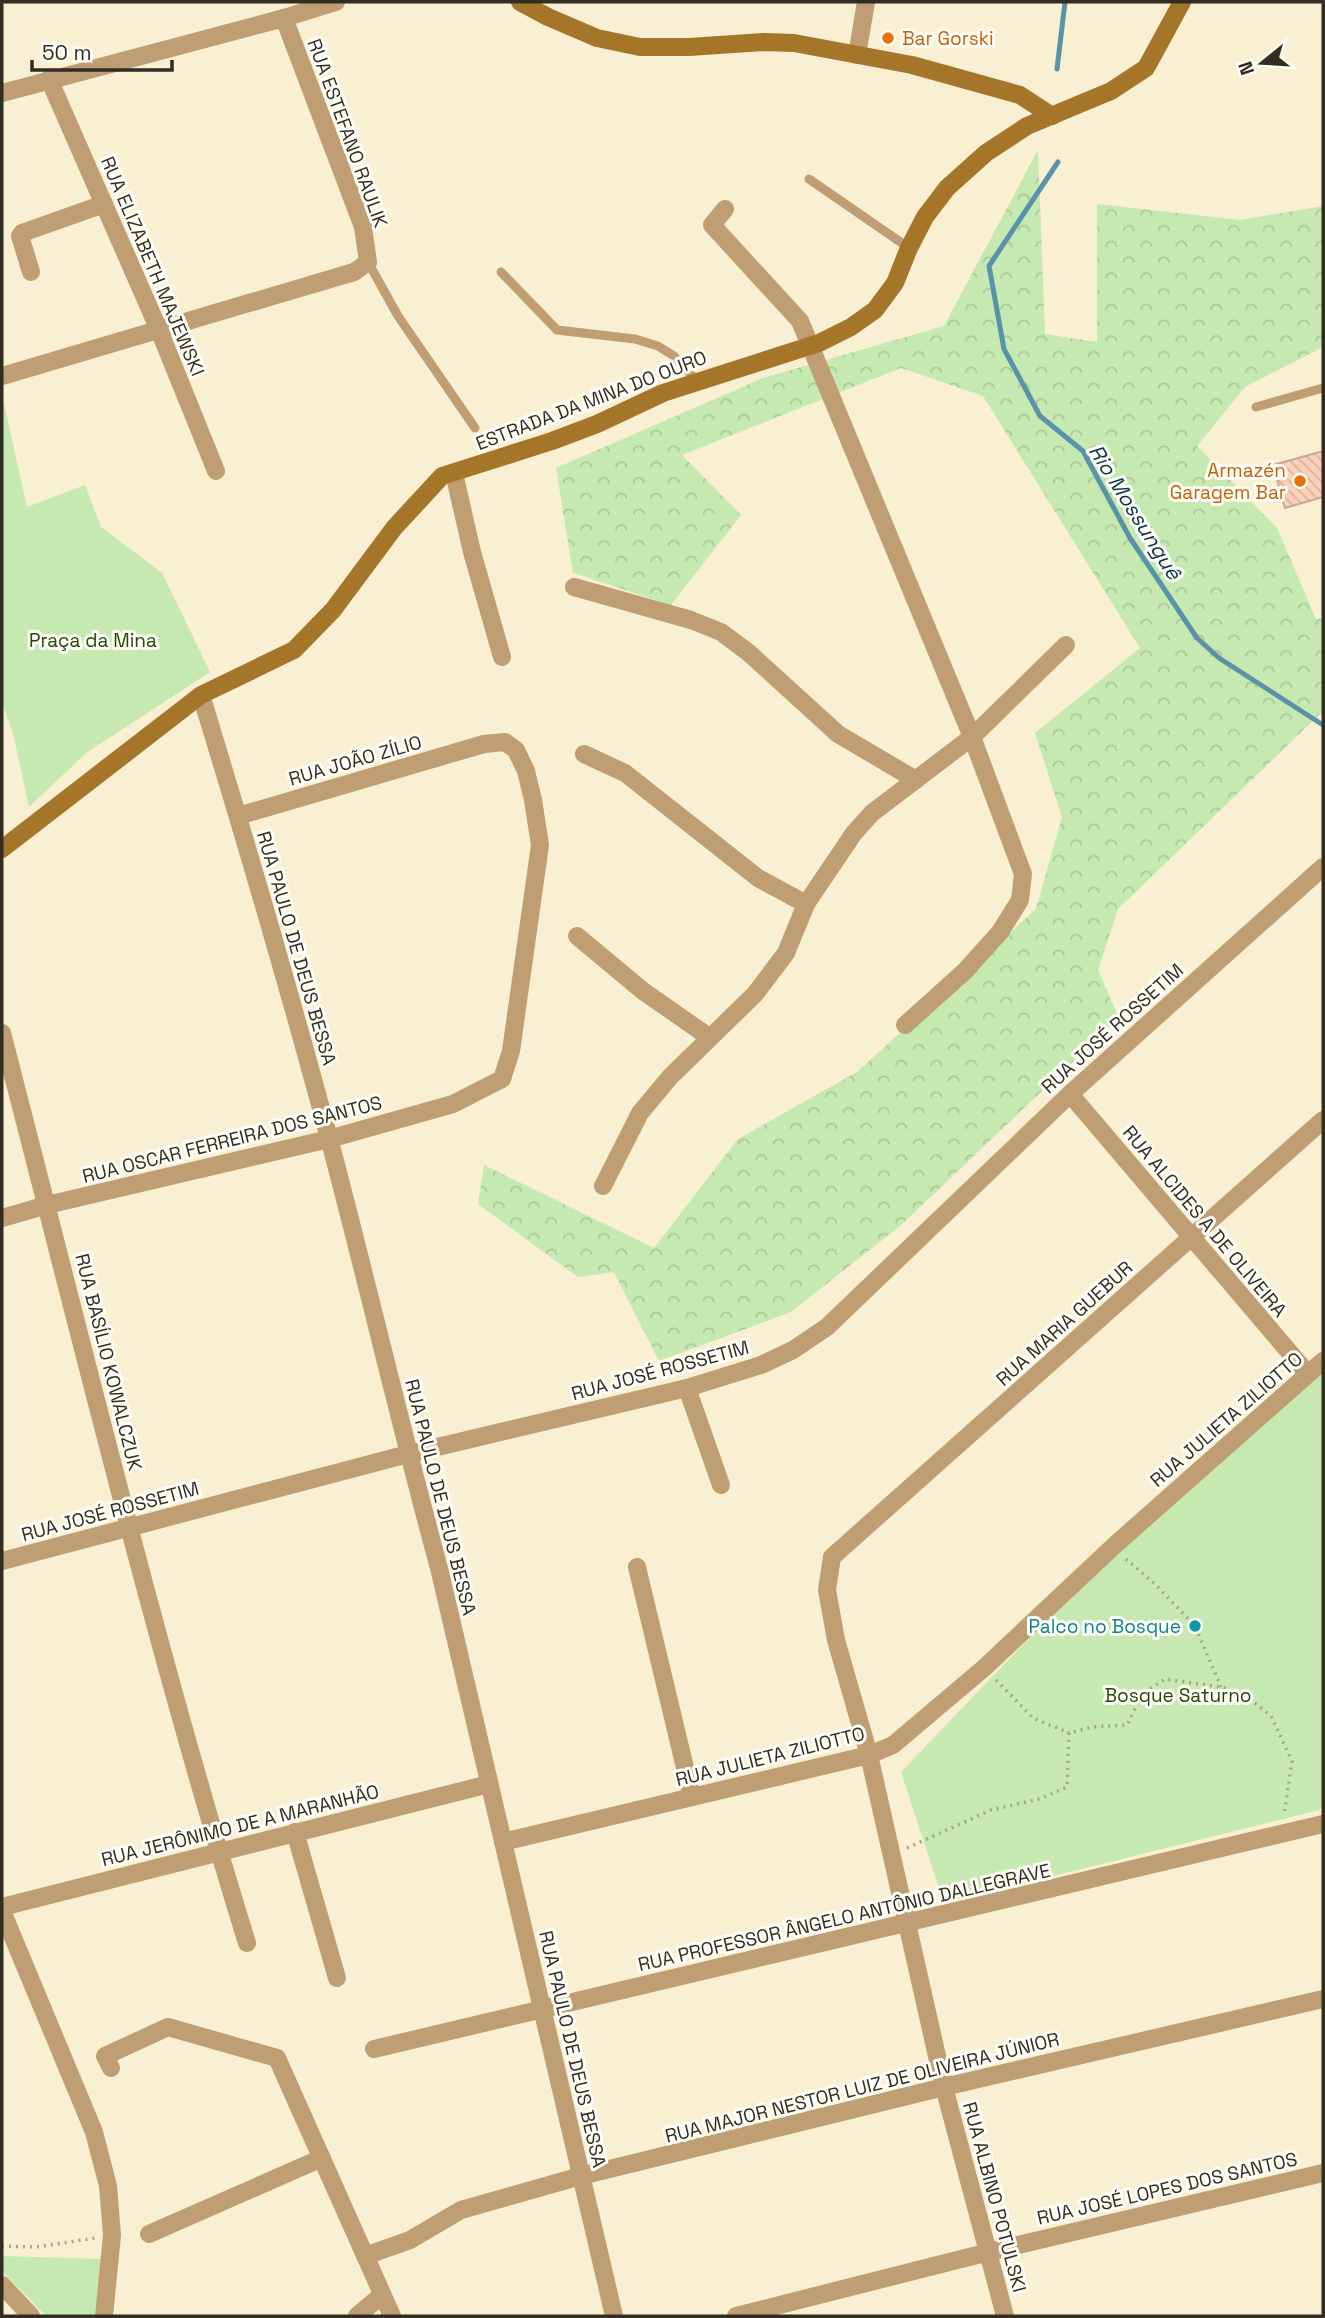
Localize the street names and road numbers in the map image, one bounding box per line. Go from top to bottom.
street label: RUA ESTEFANO RAULIK [302,35,393,231]
street label: RUA ELIZABETH MAJEWSKI [95,153,210,380]
street label: ESTRADA DA MINA DO OURO [472,345,710,456]
street label: RUA JOÃO ZÍLIO [286,730,425,791]
street label: RUA PAULO DE DEUS BESSA [251,828,342,1068]
street label: RUA JOSÉ ROSSETIM [1036,958,1189,1099]
street label: RUA OSCAR FERREIRA DOS SANTOS [80,1090,385,1189]
street label: RUA ALCIDES A DE OLIVEIRA [1117,1120,1292,1322]
street label: RUA BASÍLIO KOWALCZUK [69,1251,148,1474]
street label: RUA MARIA GUEBUR [991,1255,1138,1391]
street label: RUA JOSÉ ROSSETIM [569,1335,752,1406]
street label: RUA JULIETA ZILIOTTO [1145,1346,1308,1493]
street label: RUA PAULO DE DEUS BESSA [399,1376,482,1618]
street label: RUA JOSÉ ROSSETIM [19,1476,202,1547]
street label: RUA JULIETA ZILIOTTO [673,1721,867,1792]
street label: RUA JERÔNIMO DE A MARANHÃO [99,1779,382,1872]
street label: RUA PROFESSOR ÂNGELO ANTÔNIO DALLEGRAVE [636,1858,1053,1977]
street label: RUA PAULO DE DEUS BESSA [533,1928,612,2170]
street label: RUA MAJOR NESTOR LUIZ DE OLIVEIRA JÚNIOR [662,2026,1062,2149]
street label: RUA ALBINO POTULSKI [957,2099,1032,2295]
street label: RUA JOSÉ LOPES DOS SANTOS [1035,2146,1300,2231]

